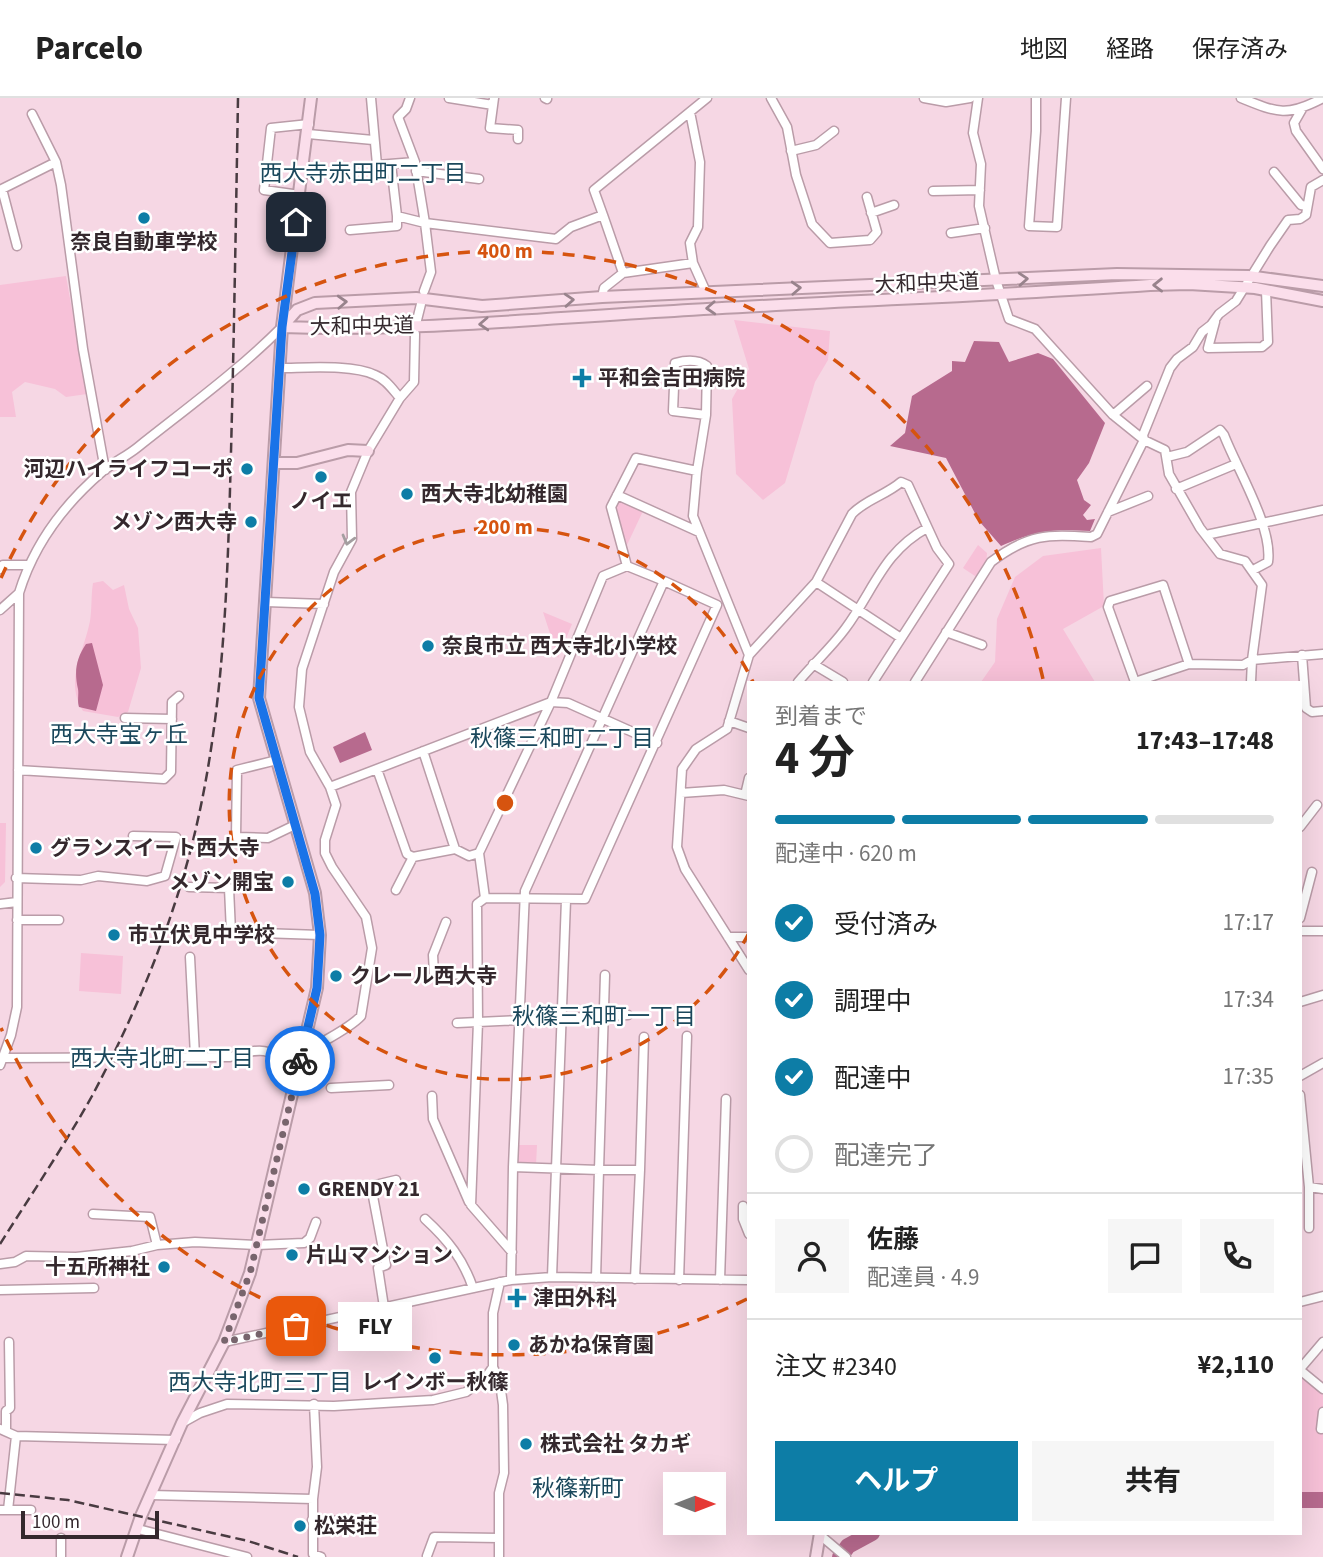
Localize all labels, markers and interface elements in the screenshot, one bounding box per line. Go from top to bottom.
text: Parcelo [35,25,143,72]
text: 地図 [1020,32,1068,67]
text: 経路 [1106,32,1154,67]
text: 保存済み [1192,32,1288,67]
district label: 西大寺赤田町二丁目 [260,157,467,190]
pin [266,192,326,252]
icon: home [277,203,315,241]
marker: 奈良自動車学校 [136,210,152,226]
place label: 奈良自動車学校 [71,227,218,257]
text: 400 m [477,236,533,266]
street label: 大和中央道 [874,266,980,300]
one-way arrow [1018,272,1029,287]
one-way arrow [1152,277,1163,293]
one-way arrow [790,280,801,295]
one-way arrow [563,292,574,307]
one-way arrow [337,294,348,309]
one-way arrow [705,301,716,316]
street label: 大和中央道 [309,310,415,342]
one-way arrow [478,316,489,331]
place label: 平和会吉田病院 [598,363,745,393]
marker: 平和会吉田病院 [572,368,592,388]
place label: 河辺ハイライフコーポ [23,454,233,484]
marker: 河辺ハイライフコーポ [239,461,255,477]
marker: ノイエ [313,469,329,485]
place label: 西大寺北幼稚園 [421,479,568,509]
place label: ノイエ [290,486,352,516]
marker: 西大寺北幼稚園 [399,486,415,502]
place label: メゾン西大寺 [111,507,237,537]
text: 200 m [477,512,533,542]
marker: メゾン西大寺 [243,514,259,530]
one-way arrow [342,533,356,545]
place label: 奈良市立 西大寺北小学校 [442,631,677,661]
marker: 奈良市立 西大寺北小学校 [420,638,436,654]
text: 到着まで [775,700,867,733]
district label: 西大寺宝ヶ丘 [50,718,188,751]
district label: 秋篠三和町二丁目 [470,722,654,755]
text: 17:43–17:48 [1136,722,1274,759]
text: 4 分 [775,726,855,791]
centre of rings [493,791,517,815]
place label: グランスイート西大寺 [50,833,260,863]
text: 配達中 · 620 m [775,837,917,870]
marker: グランスイート西大寺 [28,840,44,856]
place label: メゾン開宝 [169,867,274,897]
marker: メゾン開宝 [280,874,296,890]
icon: check [775,904,813,942]
text: 受付済み [834,906,938,943]
text: 17:17 [1223,906,1274,939]
place label: 市立伏見中学校 [128,920,275,950]
marker: 市立伏見中学校 [106,927,122,943]
place label: クレール西大寺 [350,961,497,991]
marker: クレール西大寺 [328,968,344,984]
icon: check [775,981,813,1019]
text: 調理中 [834,983,912,1020]
text: 17:34 [1223,983,1274,1016]
district label: 秋篠三和町一丁目 [512,1000,696,1033]
courier [265,1026,335,1096]
district label: 西大寺北町二丁目 [70,1042,254,1075]
icon: bike [281,1042,319,1080]
icon: check [775,1058,813,1096]
text: 配達中 [834,1060,912,1097]
text: 17:35 [1223,1060,1274,1093]
text: 配達完了 [834,1137,938,1174]
place label: GRENDY 21 [318,1174,420,1204]
marker: GRENDY 21 [296,1181,312,1197]
button: person [775,1219,849,1293]
button: chat [1108,1219,1182,1293]
button: phone [1200,1219,1274,1293]
text: 佐藤 [867,1221,919,1258]
place label: 片山マンション [306,1240,453,1270]
marker: 片山マンション [284,1247,300,1263]
place label: 十五所神社 [45,1252,150,1282]
marker: 十五所神社 [156,1259,172,1275]
text: 配達員 · 4.9 [867,1261,980,1294]
place label: 津田外科 [533,1283,617,1313]
marker: 津田外科 [507,1288,527,1308]
pin [266,1296,326,1356]
callout: FLY [338,1302,412,1350]
icon: bag [277,1307,315,1345]
text: FLY [358,1310,392,1343]
place label: あかね保育園 [528,1330,654,1360]
marker: あかね保育園 [506,1337,522,1353]
text: ¥2,110 [1198,1346,1274,1383]
text: 注文 #2340 [775,1348,897,1385]
marker: レインボー秋篠 [427,1350,443,1366]
district label: 西大寺北町三丁目 [168,1366,352,1399]
place label: レインボー秋篠 [362,1367,509,1397]
place label: 株式会社 タカギ [540,1429,691,1459]
marker: 株式会社 タカギ [518,1436,534,1452]
button: ヘルプ [775,1441,1018,1521]
button: 共有 [1032,1441,1274,1521]
district label: 秋篠新町 [532,1472,624,1505]
north arrow [663,1472,726,1535]
map controls [663,1472,726,1535]
scale bar [21,1508,159,1540]
text: 100 m [32,1509,80,1536]
place label: 松栄荘 [314,1511,377,1541]
marker: 松栄荘 [292,1518,308,1534]

